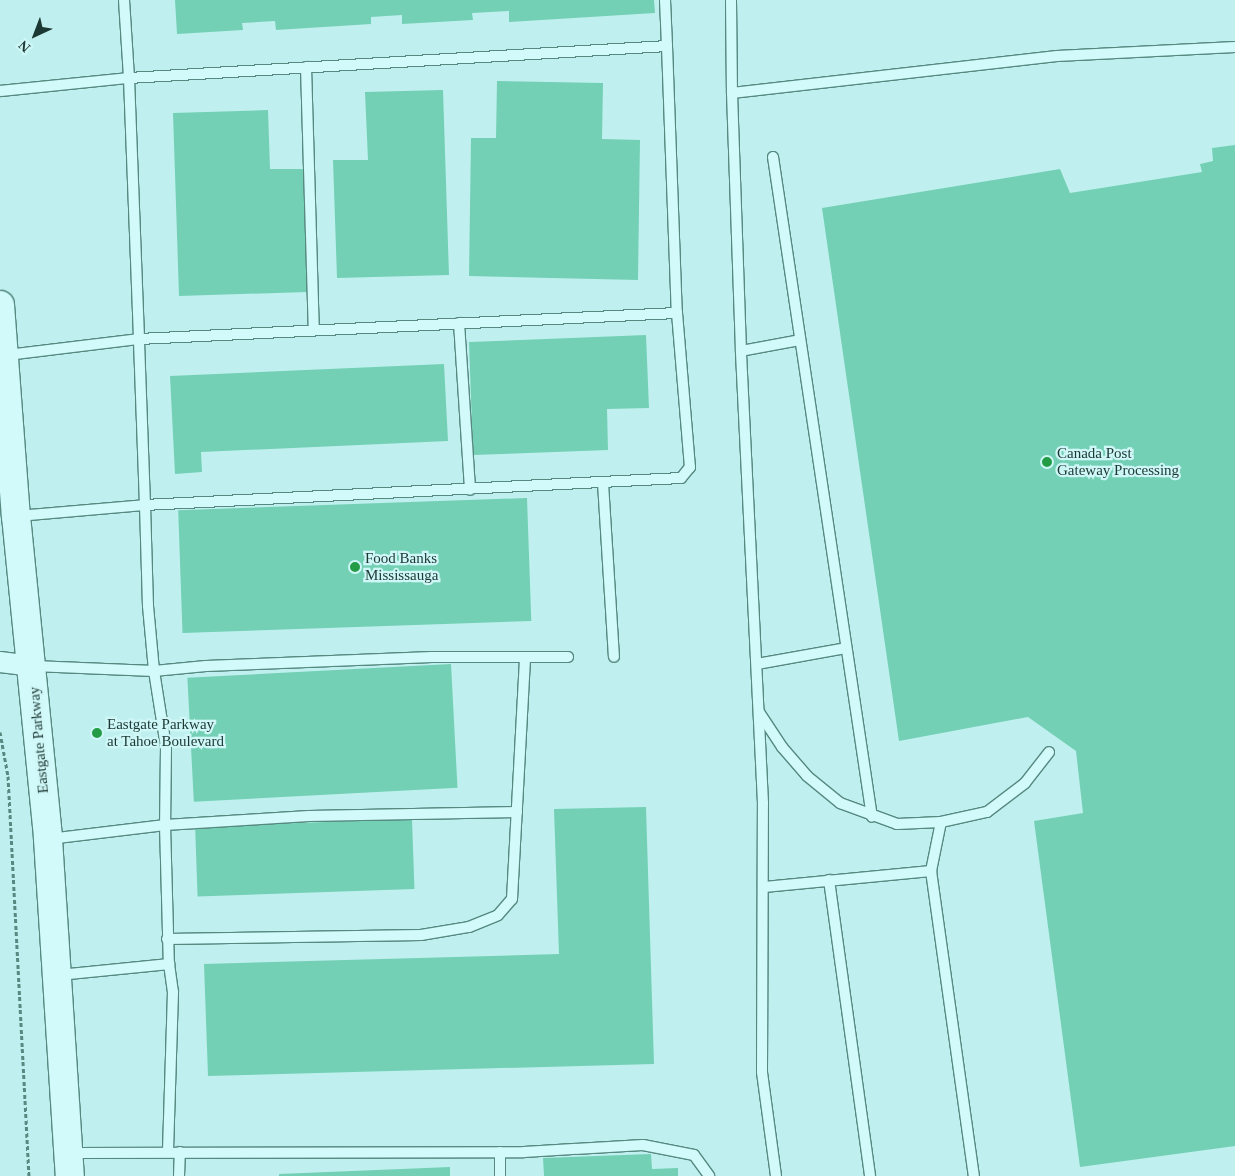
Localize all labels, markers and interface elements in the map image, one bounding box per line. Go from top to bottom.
north arrow [10,10,60,60]
text: N [16,37,33,55]
place label: Canada Post Gateway Processing [1057,444,1179,479]
marker: Canada Post Gateway Processing [1041,456,1053,468]
place label: Food Banks Mississauga [365,549,438,584]
marker: Food Banks Mississauga [349,561,361,573]
street label: Eastgate Parkway [25,686,53,794]
place label: Eastgate Parkway at Tahoe Boulevard [107,715,224,750]
marker: Eastgate Parkway at Tahoe Boulevard [91,727,103,739]

